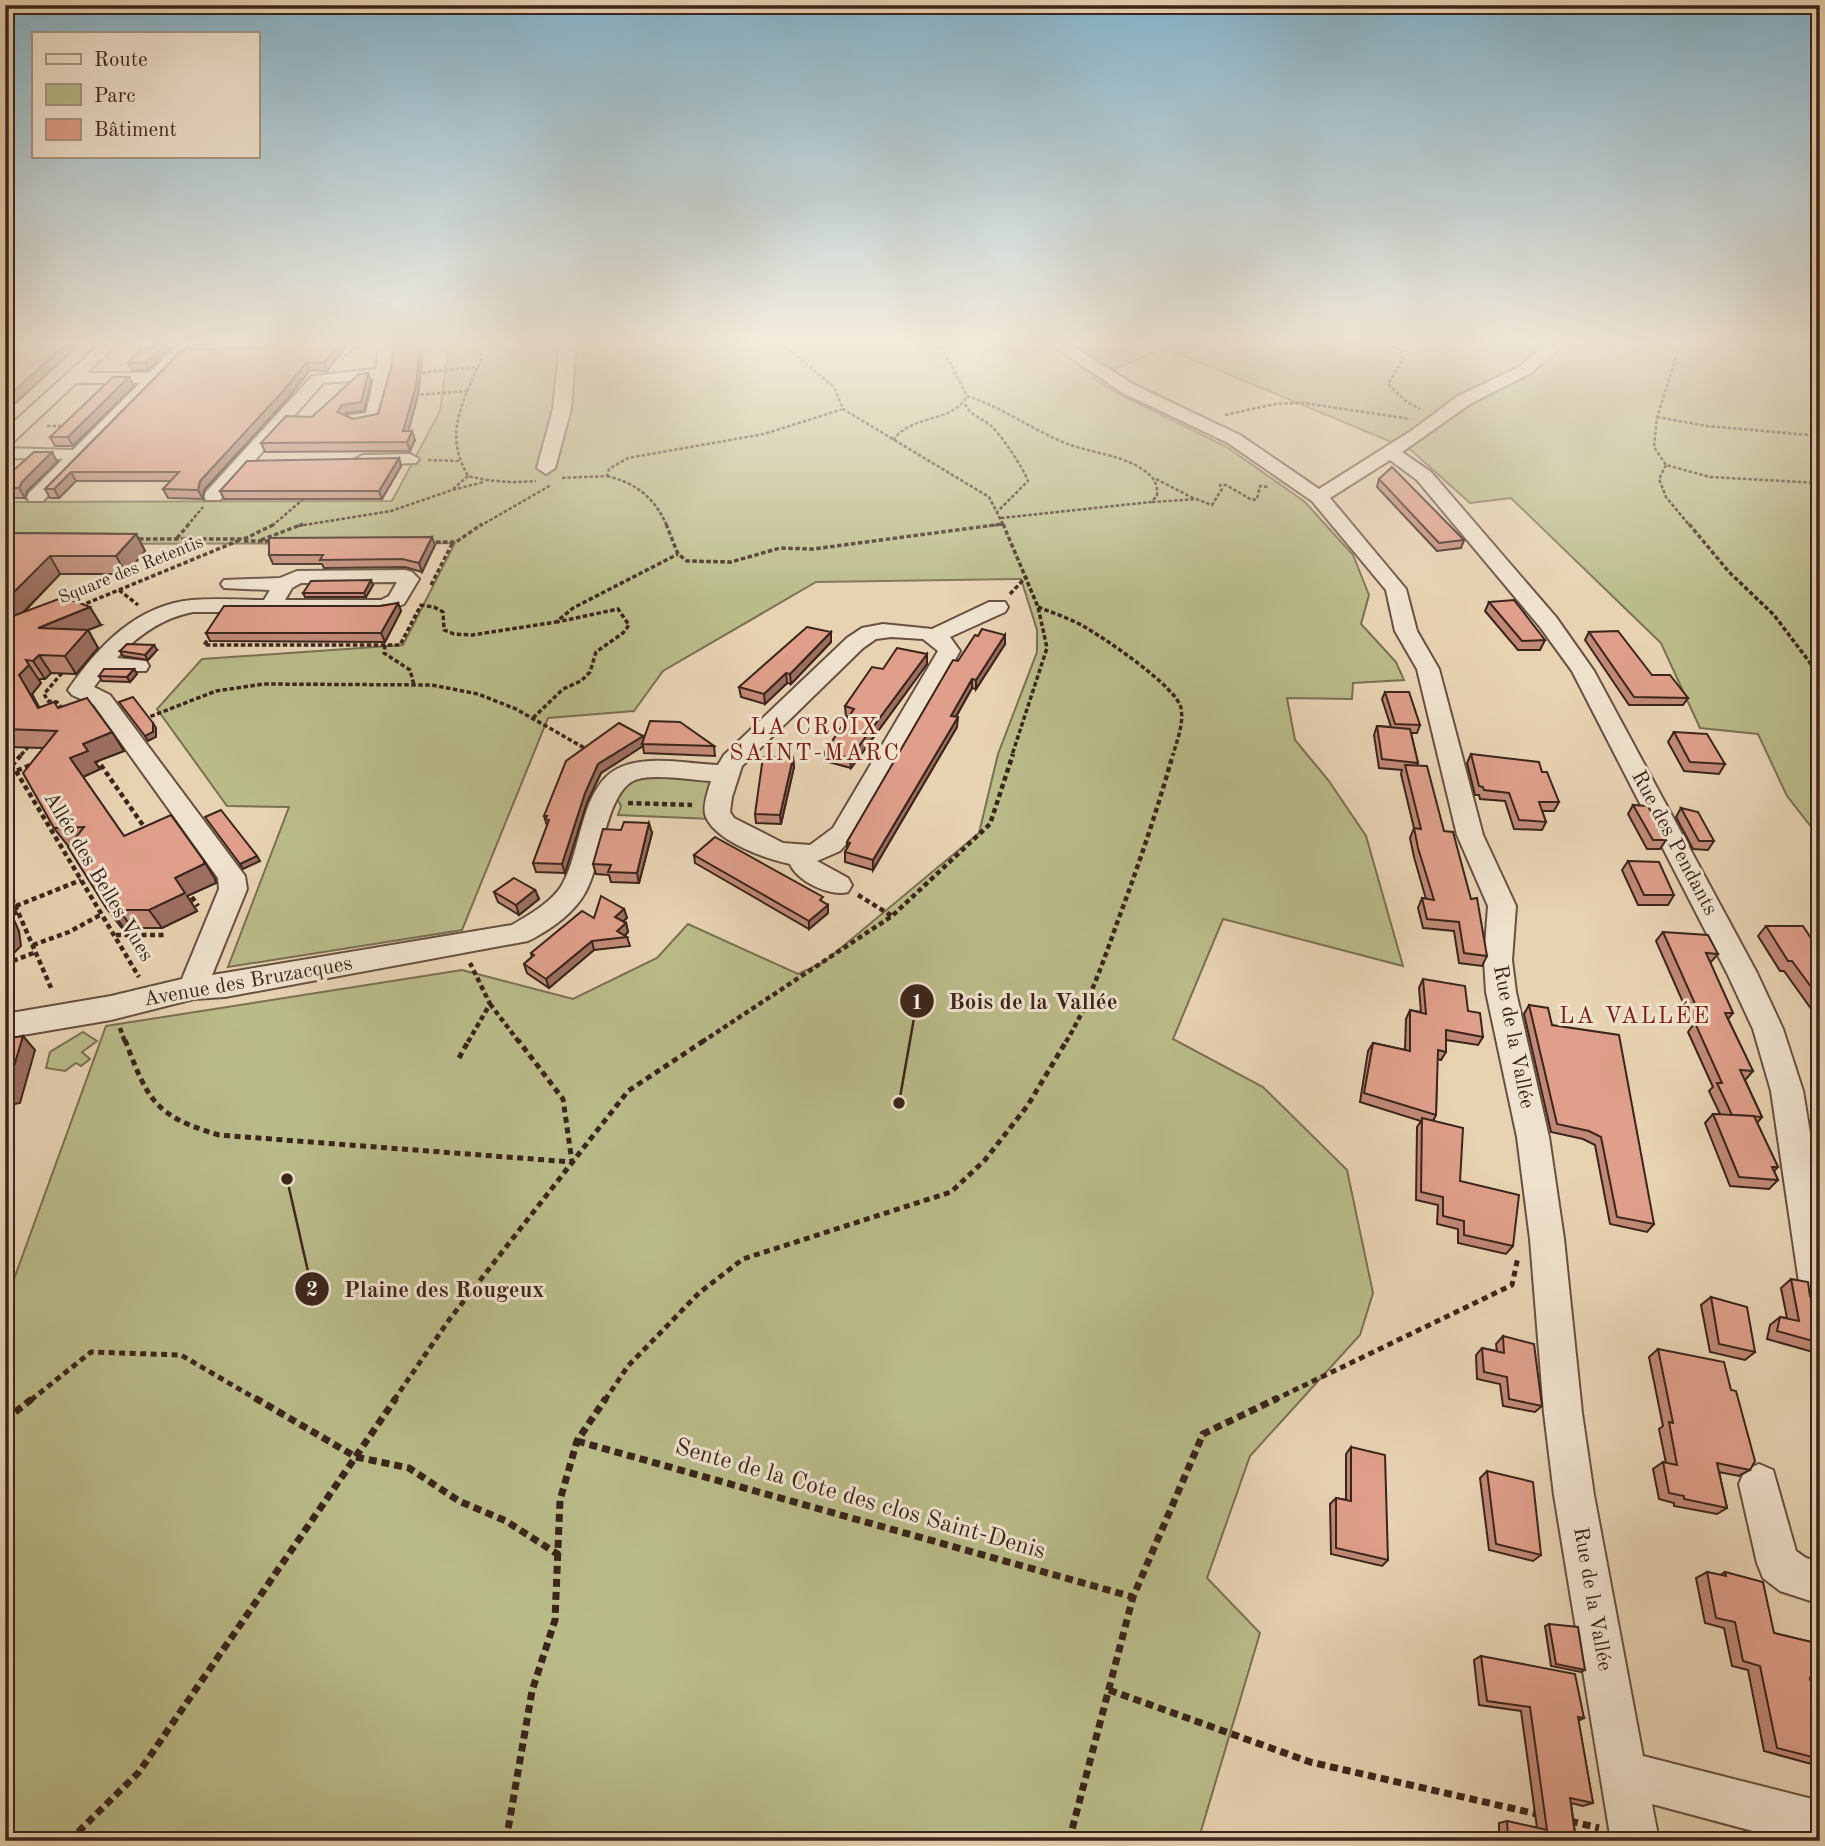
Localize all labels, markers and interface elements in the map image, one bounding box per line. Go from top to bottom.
legend [32,32,259,158]
text: Route [94,50,148,71]
text: Parc [94,86,136,107]
text: Bâtiment [94,120,177,141]
street label: Square des Retentis [56,533,206,607]
district label: LA CROIX SAINT-MARC [729,716,901,765]
street label: Rue des Pendants [1627,767,1721,919]
street label: Allée des Belles Vues [39,789,157,965]
street label: Avenue des Bruzacques [142,953,354,1011]
street label: Rue de la Vallée [1489,963,1537,1111]
callout: Bois de la Vallée [900,979,1132,1023]
text: Bois de la Vallée [948,991,1118,1014]
text: 1 [911,993,923,1014]
district label: LA VALLÉE [1559,1001,1711,1028]
callout: Plaine des Rougeux [295,1267,558,1311]
text: Plaine des Rougeux [344,1279,544,1302]
text: 2 [306,1280,318,1301]
street label: Sente de la Cote des clos Saint-Denis [672,1436,1048,1564]
street label: Rue de la Vallée [1569,1525,1615,1673]

